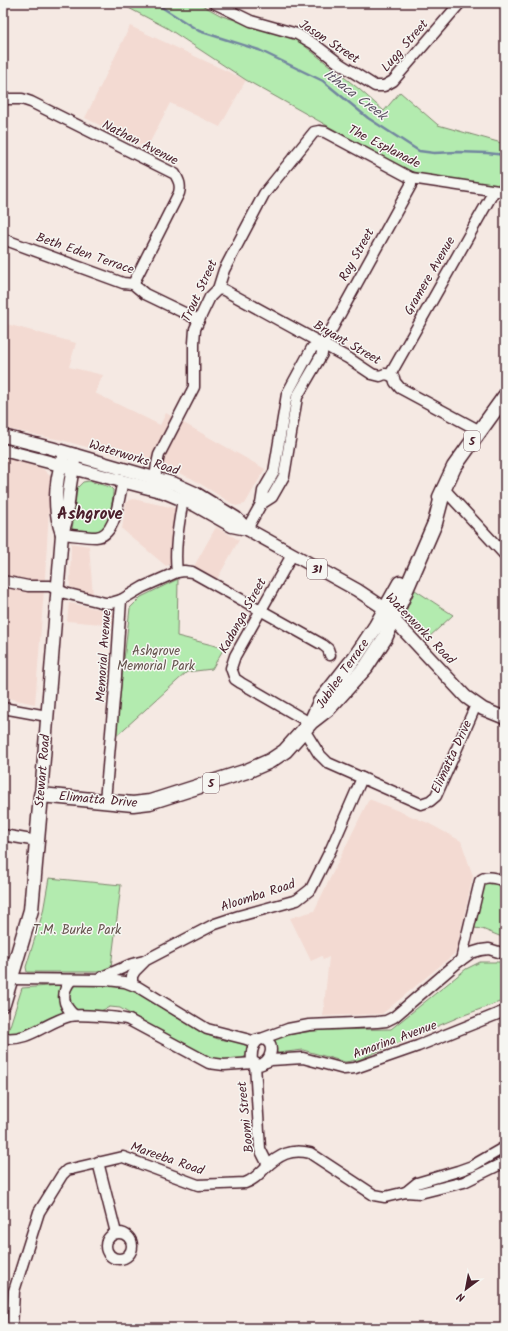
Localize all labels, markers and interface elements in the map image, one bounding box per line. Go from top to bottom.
street label: Jason Street [294,14,364,70]
street label: Lugg Street [376,14,435,77]
water label: Ithaca Creek [319,64,393,128]
street label: Nathan Avenue [98,115,182,171]
street label: The Esplanade [344,120,424,174]
street label: Roy Street [334,224,381,285]
street label: Beth Eden Terrace [33,227,137,281]
street label: Gramere Avenue [399,232,461,319]
street label: Trout Street [176,256,224,326]
street label: Bryant Street [309,315,386,371]
road number: 5 [464,431,480,451]
street label: Waterworks Road [86,434,182,482]
district label: Ashgrove [57,501,124,528]
road number: 31 [307,559,327,579]
street label: Kadanga Street [214,573,273,658]
street label: Waterworks Road [380,588,460,670]
street label: Memorial Avenue [90,609,118,703]
street label: Jubilee Terrace [311,634,375,713]
park label: Ashgrove Memorial Park [117,641,196,677]
street label: Elimatta Drive [426,717,478,797]
street label: Stewart Road [29,733,57,808]
road number: 5 [203,773,219,793]
street label: Elimatta Drive [58,786,138,814]
street label: Aloomba Road [218,874,299,918]
park label: T.M. Burke Park [33,920,122,941]
street label: Amarina Avenue [350,1015,440,1065]
street label: Boomi Street [232,1079,260,1154]
street label: Mareeba Road [127,1137,207,1182]
north arrow [446,1269,486,1309]
text: N [453,1287,469,1306]

